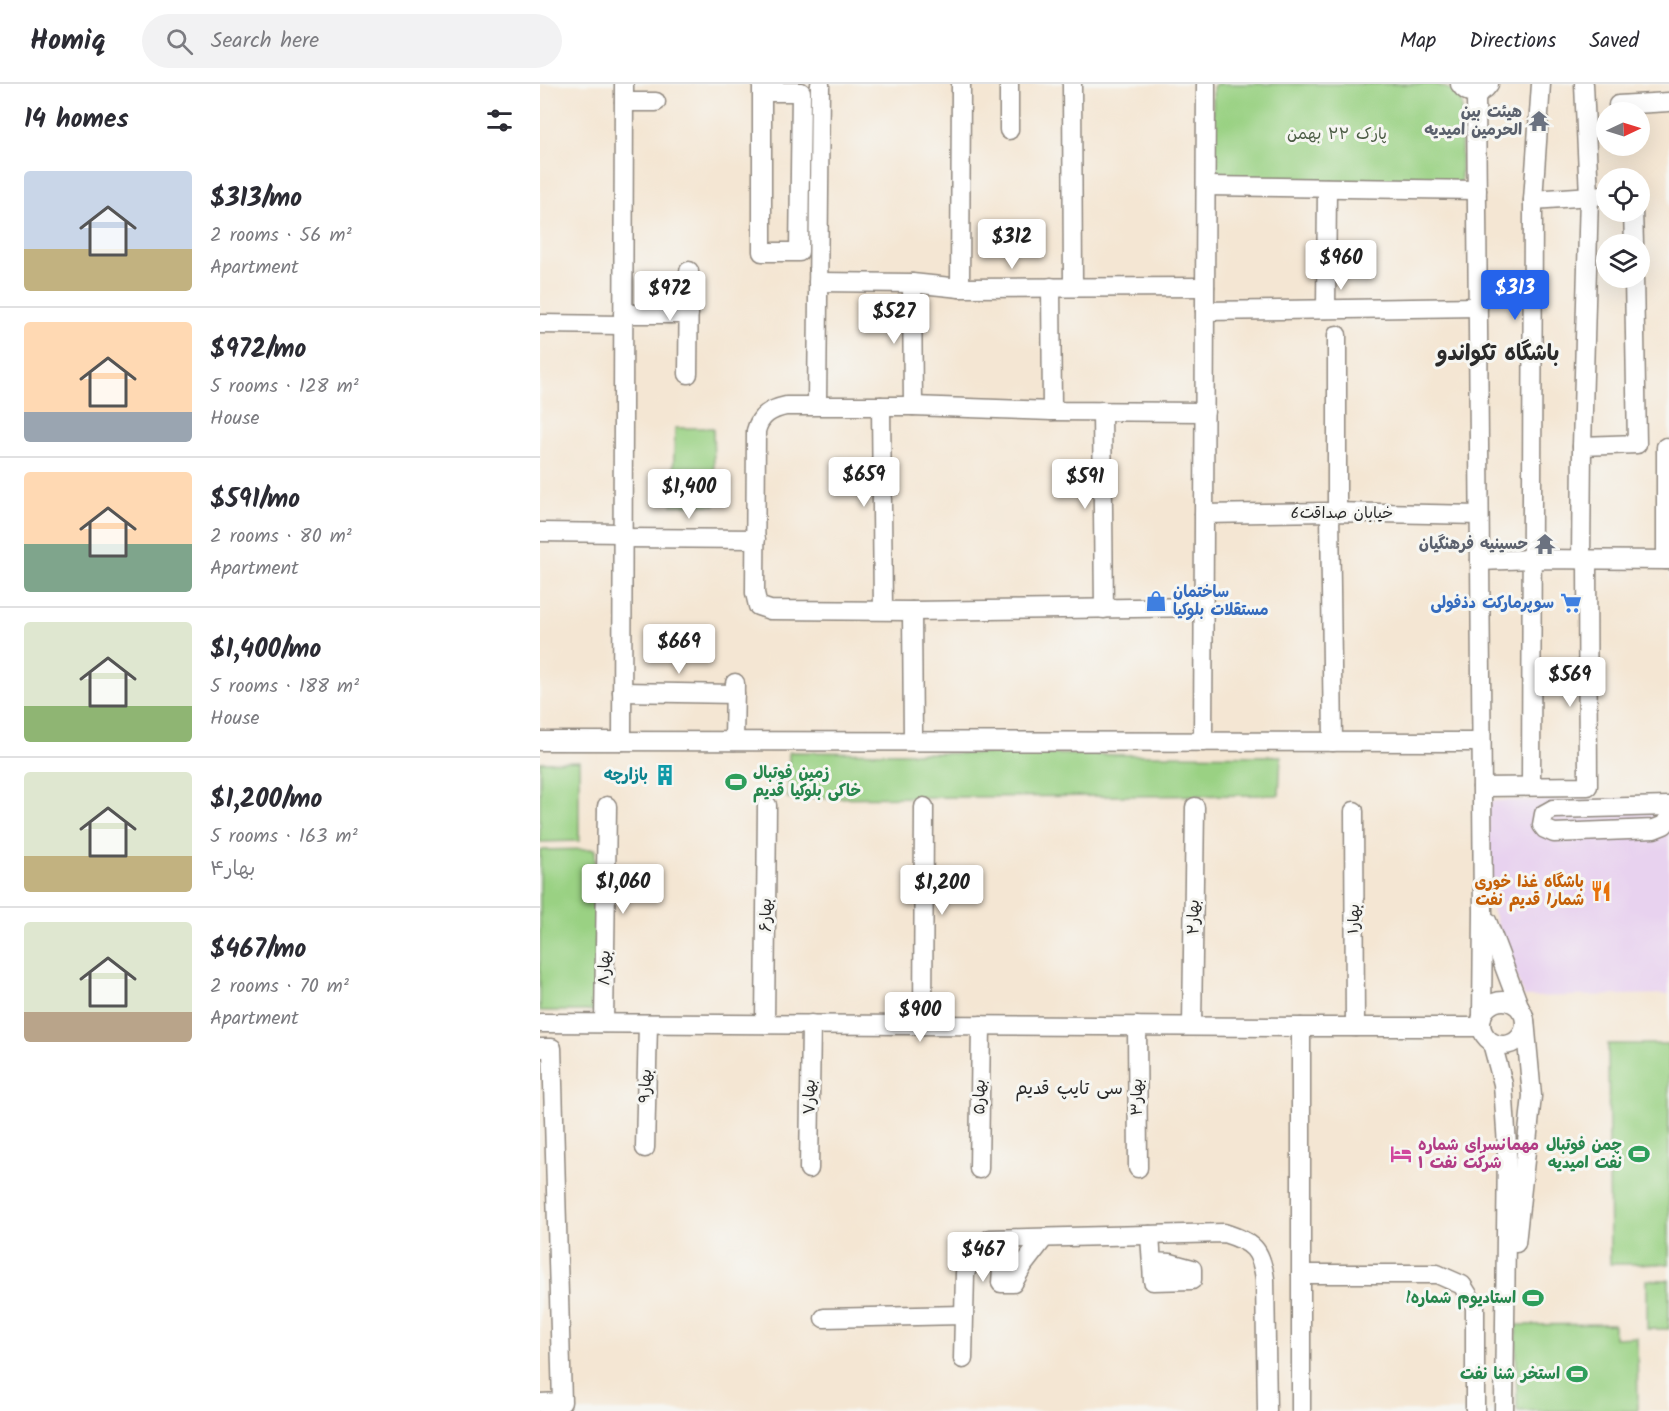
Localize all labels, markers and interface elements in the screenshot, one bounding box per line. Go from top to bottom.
search box [142,14,562,68]
text: Homiq [30,19,106,64]
text: Search here [211,24,319,59]
icon: search [163,25,196,58]
text: Map [1400,25,1436,58]
text: Directions [1469,25,1556,58]
text: Saved [1589,25,1639,58]
text: 14 homes [24,99,129,141]
place label: هیئت بین الحرمین امیدیه [1424,100,1522,143]
north arrow [1596,102,1650,156]
map controls [1596,102,1650,288]
icon: filters [483,104,516,137]
temple icon: هیئت بین الحرمین امیدیه [1527,109,1551,133]
park label: پارک ۲۲ بهمن [1287,122,1387,147]
button: locate [1596,168,1650,222]
text: $313/mo [210,178,302,220]
icon: home [72,195,144,267]
pin: $312 [976,219,1048,270]
text: 2 rooms · 56 m² [210,220,352,252]
text: $312 [992,222,1032,254]
button: layers [1596,234,1650,288]
pin: $960 [1305,240,1377,291]
text: $960 [1319,243,1363,275]
text: Apartment [210,252,299,284]
pin: $313 [1479,270,1551,321]
pin: $972 [634,271,706,322]
text: $313 [1495,273,1535,305]
text: $972 [648,274,692,306]
pin: $527 [858,294,930,345]
text: $527 [872,297,916,329]
text: $972/mo [210,329,306,371]
district label: باشگاه تکواندو [1435,337,1559,372]
icon: home [72,346,144,418]
text: 5 rooms · 128 m² [210,371,359,403]
text: House [210,403,260,435]
pin: $659 [828,457,900,508]
pin: $591 [1049,459,1121,510]
text: $659 [843,460,885,492]
text: $591 [1066,462,1104,494]
pin: $1,400 [640,469,738,520]
text: $1,400 [662,472,716,504]
text: $591/mo [210,479,300,521]
icon: home [72,496,144,568]
street label: خیابان صداقت6 [1291,501,1393,526]
text: 2 rooms · 80 m² [210,521,352,553]
place label: حسینیه فرهنگیان [1419,532,1528,557]
temple icon: حسینیه فرهنگیان [1533,532,1557,556]
text: Apartment [210,553,299,585]
place label: ساختمان مستقلات بلوکیا [1173,580,1269,623]
shop icon: ساختمان مستقلات بلوکیا [1144,589,1168,613]
place label: سوپرمارکت دذفولی [1431,591,1554,616]
supermarket icon: سوپرمارکت دذفولی [1559,591,1583,615]
pin: $669 [643,624,715,675]
text: $669 [657,627,701,659]
text: $1,400/mo [210,629,321,671]
icon: home [72,646,144,718]
pin: $569 [1534,657,1606,708]
text: $569 [1549,660,1591,692]
text: 5 rooms · 188 m² [210,671,359,703]
text: House [210,703,260,735]
place label: زمین فوتبال خاکی بلوکیا قدیم [753,761,861,804]
place label: بازارچه [604,763,648,788]
building icon: بازارچه [653,763,677,787]
sports icon: زمین فوتبال خاکی بلوکیا قدیم [724,770,748,794]
text: $1,200/mo [210,779,322,821]
icon: home [72,796,144,868]
text: 5 rooms · 163 m² [210,821,358,853]
text: بهار۴ [210,854,255,886]
pin: $1,060 [574,864,672,915]
pin: $1,200 [893,865,991,916]
text: $1,060 [596,867,650,899]
text: $1,200 [914,868,970,900]
place label: باشگاه غذا خوری شمار1 قدیم نفت [1475,870,1584,913]
restaurant icon: باشگاه غذا خوری شمار1 قدیم نفت [1589,879,1613,903]
street label: بهار۶ [754,898,779,932]
street label: بهار۲ [1181,899,1207,935]
street label: بهار۱ [1342,904,1367,934]
text: $467/mo [210,929,306,971]
icon: home [72,946,144,1018]
street label: بهار۸ [592,950,618,986]
text: 2 rooms · 70 m² [210,971,349,1003]
pin: $900 [884,992,956,1043]
text: $900 [899,995,941,1027]
text: Apartment [210,1003,299,1035]
street label: بهار۹ [633,1068,659,1104]
district label: سی تایپ قدیم [1015,1075,1123,1104]
street label: بهار۳ [1125,1078,1150,1116]
street label: بهار۷ [797,1079,823,1115]
street label: بهار۵ [967,1079,993,1115]
place label: مهمانسرای شماره ۱ شرکت نفت [1418,1133,1539,1176]
place label: چمن فوتبال نفت امیدیه [1546,1133,1622,1176]
hotel icon: مهمانسرای شماره ۱ شرکت نفت [1389,1142,1413,1166]
sports icon: چمن فوتبال نفت امیدیه [1627,1142,1651,1166]
pin: $467 [947,1232,1019,1283]
text: $467 [961,1235,1005,1267]
place label: استادیوم شماره1 [1406,1286,1516,1311]
sports icon: استادیوم شماره1 [1521,1286,1545,1310]
place label: استخر شنا نفت [1460,1362,1560,1387]
sports icon: استخر شنا نفت [1565,1362,1589,1386]

